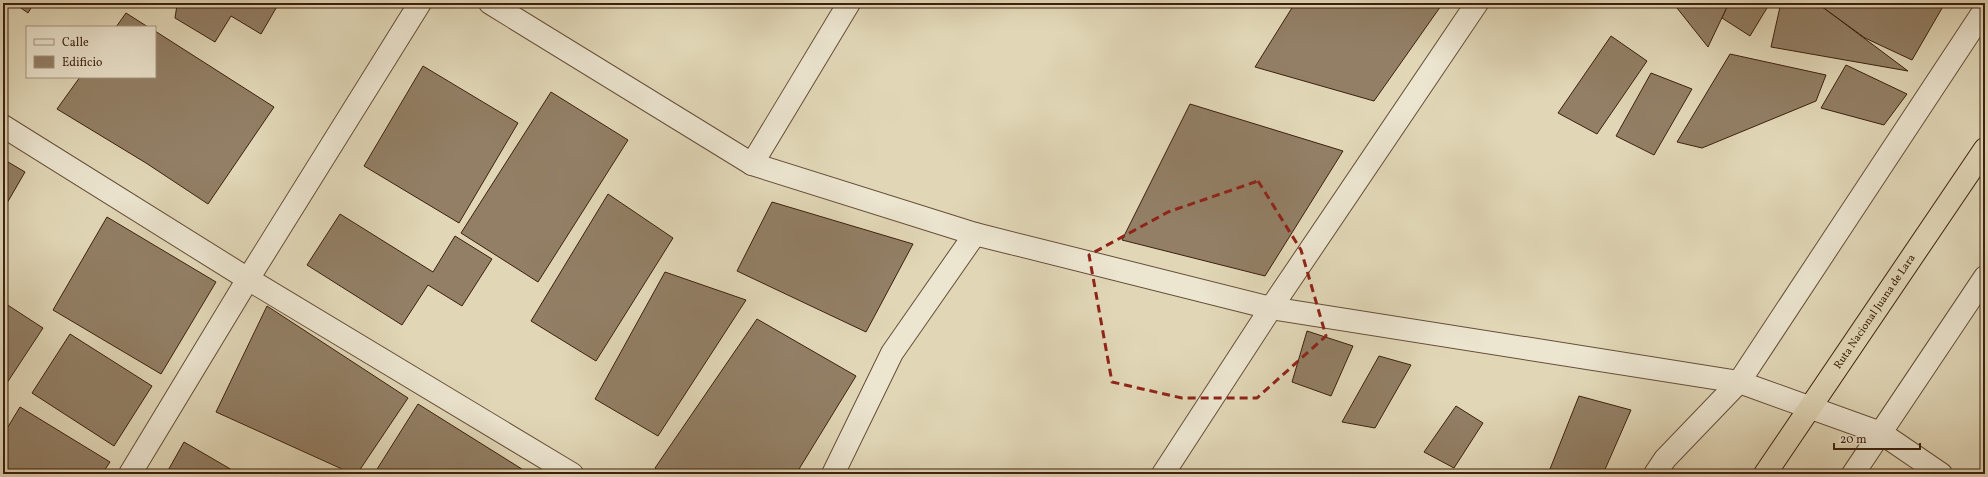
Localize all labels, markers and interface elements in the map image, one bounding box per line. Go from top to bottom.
legend [26,26,156,78]
text: Calle [62,35,89,51]
text: Edificio [62,55,102,71]
street label: Ruta Nacional Juana de Lara [1831,251,1919,372]
scale bar [1834,425,1920,451]
text: 20 m [1840,432,1867,448]

